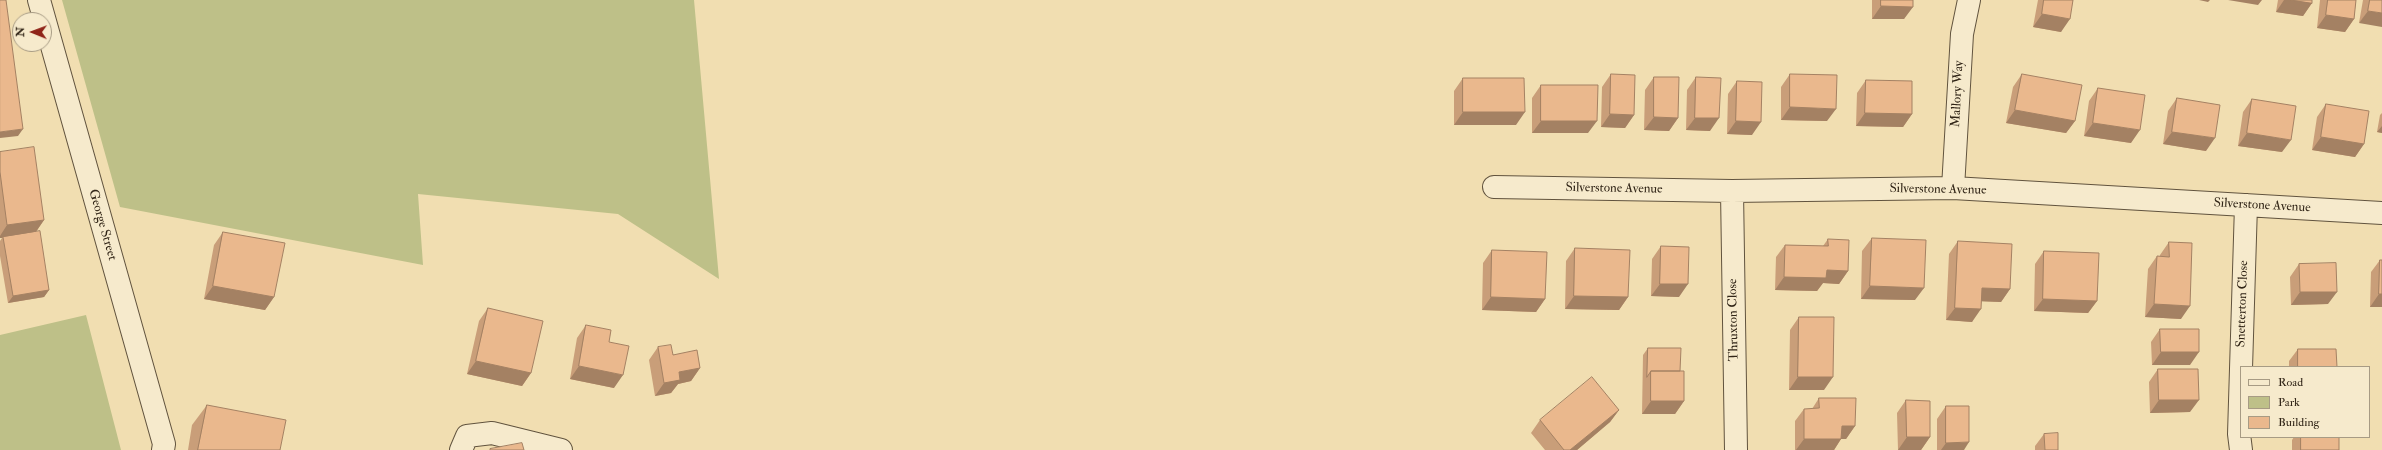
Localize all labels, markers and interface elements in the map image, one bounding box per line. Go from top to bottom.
north arrow [12,12,52,52]
text: N [14,27,27,37]
street label: Mallory Way [1948,60,1968,128]
street label: Silverstone Avenue [1565,180,1663,198]
street label: Silverstone Avenue [1889,181,1987,199]
street label: George Street [84,188,120,262]
street label: Silverstone Avenue [2213,196,2311,216]
street label: Snetterton Close [2234,260,2252,348]
street label: Thruxton Close [1725,279,1743,361]
legend [2240,366,2370,438]
text: Road [2278,375,2303,390]
text: Park [2278,395,2300,410]
text: Building [2278,415,2319,430]

